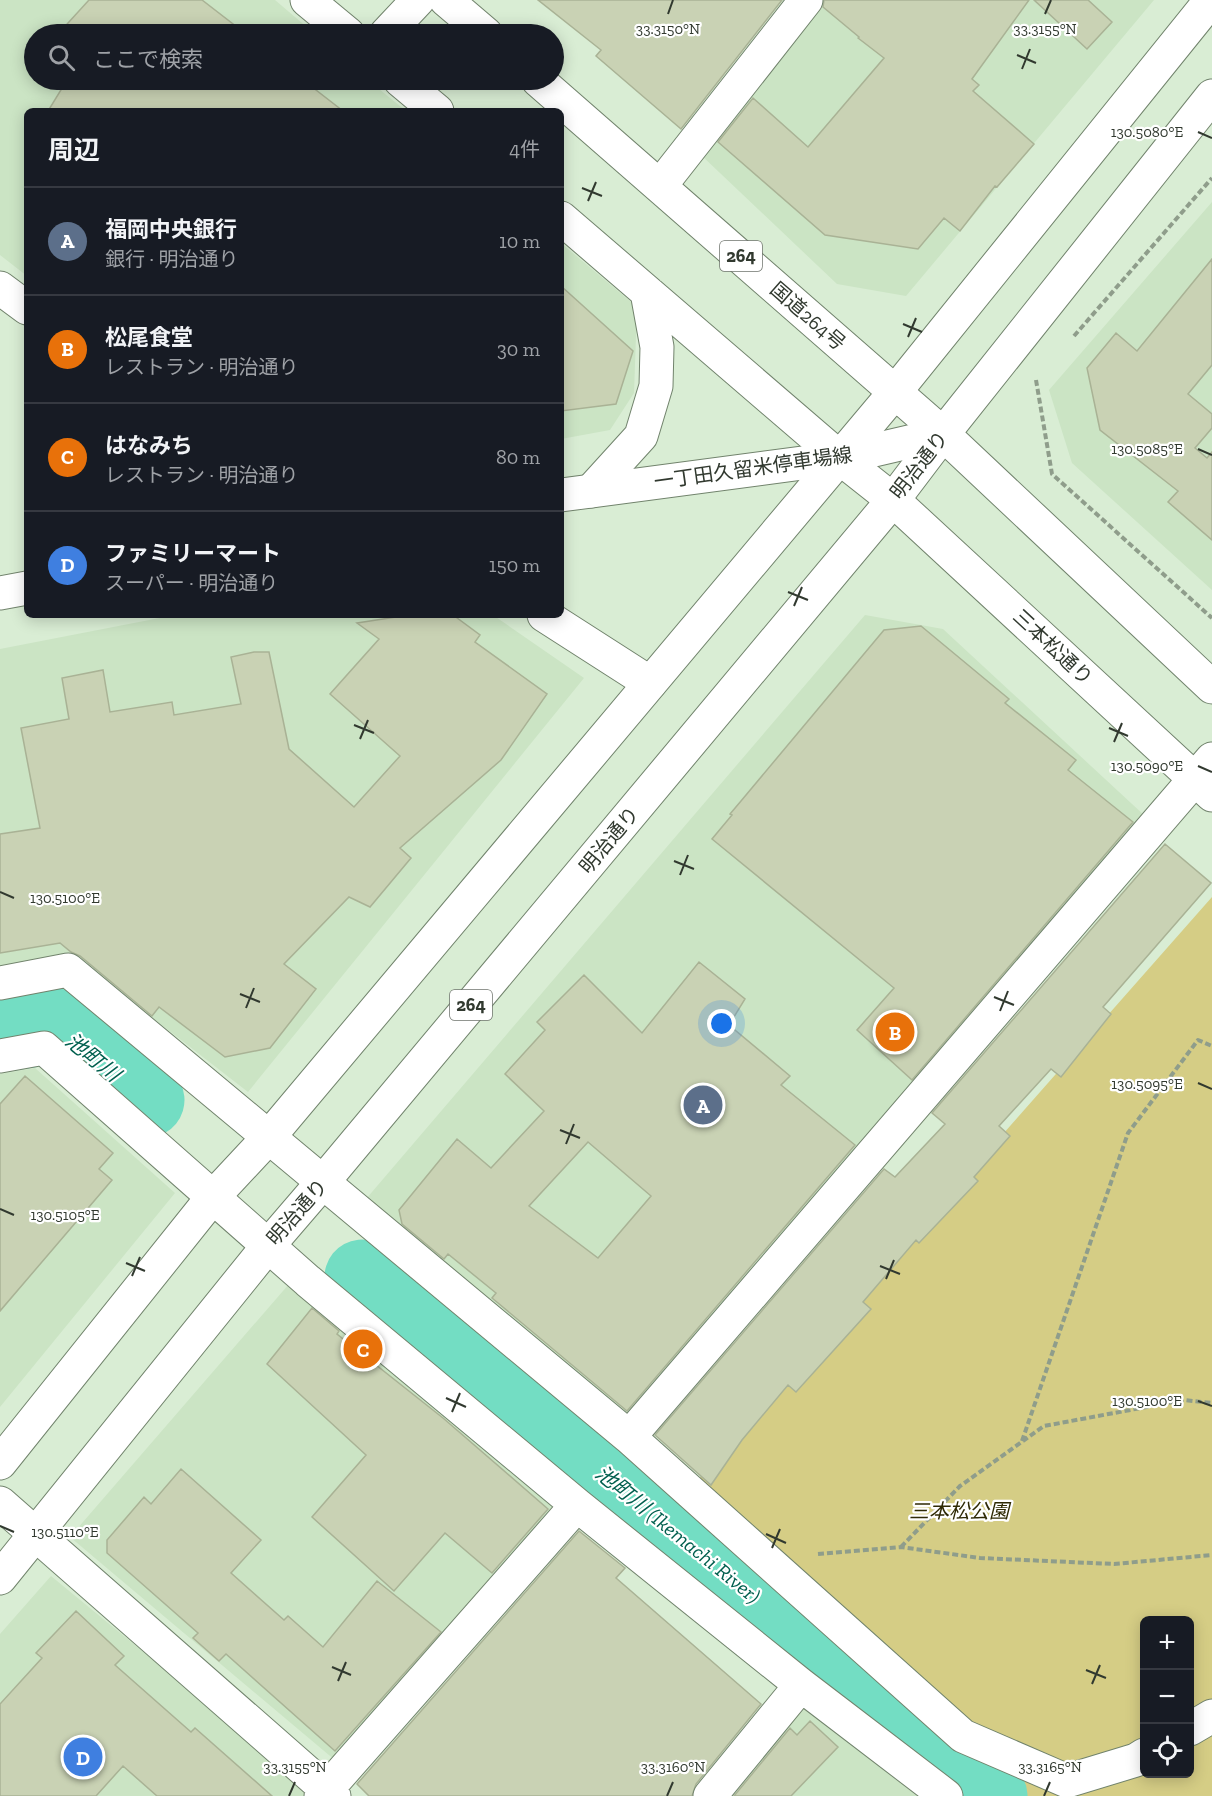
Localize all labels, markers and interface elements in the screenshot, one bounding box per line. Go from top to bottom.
text: 33.3150°N [636,20,700,38]
text: 33.3155°N [1013,20,1077,38]
search box [24,24,564,90]
icon: search [45,41,78,74]
text: ここで検索 [93,46,203,73]
text: 130.5080°E [1111,123,1183,141]
text: 周辺 [48,134,100,166]
text: 4件 [509,137,540,161]
text: 福岡中央銀行 [105,216,237,243]
text: A [61,229,74,253]
text: 10 m [499,229,540,253]
road number: 264 [720,241,762,271]
text: 銀行 · 明治通り [105,247,238,271]
street label: 国道264号 [766,277,850,355]
text: 松尾食堂 [105,324,193,351]
text: B [61,337,74,361]
text: 30 m [497,337,540,361]
text: レストラン · 明治通り [105,355,298,379]
street label: 明治通り [885,426,953,504]
text: はなみち [105,432,193,459]
text: 130.5085°E [1111,440,1183,458]
street label: 一丁田久留米停車場線 [652,442,854,494]
text: C [61,445,74,469]
text: 80 m [496,445,540,469]
text: レストラン · 明治通り [105,463,298,487]
text: ファミリーマート [105,540,281,567]
text: D [61,553,74,577]
text: 150 m [489,553,540,577]
text: スーパー · 明治通り [105,571,278,595]
street label: 三本松通り [1008,604,1098,690]
text: 130.5090°E [1111,757,1183,775]
street label: 明治通り [574,802,644,878]
text: 130.5100°E [30,889,100,907]
road number: 264 [450,990,492,1020]
your location [707,1009,736,1038]
pin: B [876,1010,914,1054]
water label: 池町川 [61,1027,127,1088]
text: 130.5095°E [1111,1075,1183,1093]
pin: A [684,1082,722,1128]
street label: 明治通り [262,1174,332,1250]
text: 130.5105°E [30,1206,100,1224]
pin: C [344,1326,382,1372]
text: 130.5100°E [1112,1392,1182,1410]
water label: 池町川 (Ikemachi River) [591,1460,765,1608]
park label: 三本松公園 [909,1499,1012,1523]
text: 130.5110°E [31,1523,99,1541]
map controls [1140,1616,1194,1778]
button: + [1140,1616,1194,1670]
button: − [1140,1670,1194,1724]
button: locate [1140,1724,1194,1778]
pin: D [64,1734,103,1780]
text: 33.3155°N [263,1758,327,1776]
text: 33.3160°N [641,1758,705,1776]
text: 33.3165°N [1018,1758,1082,1776]

